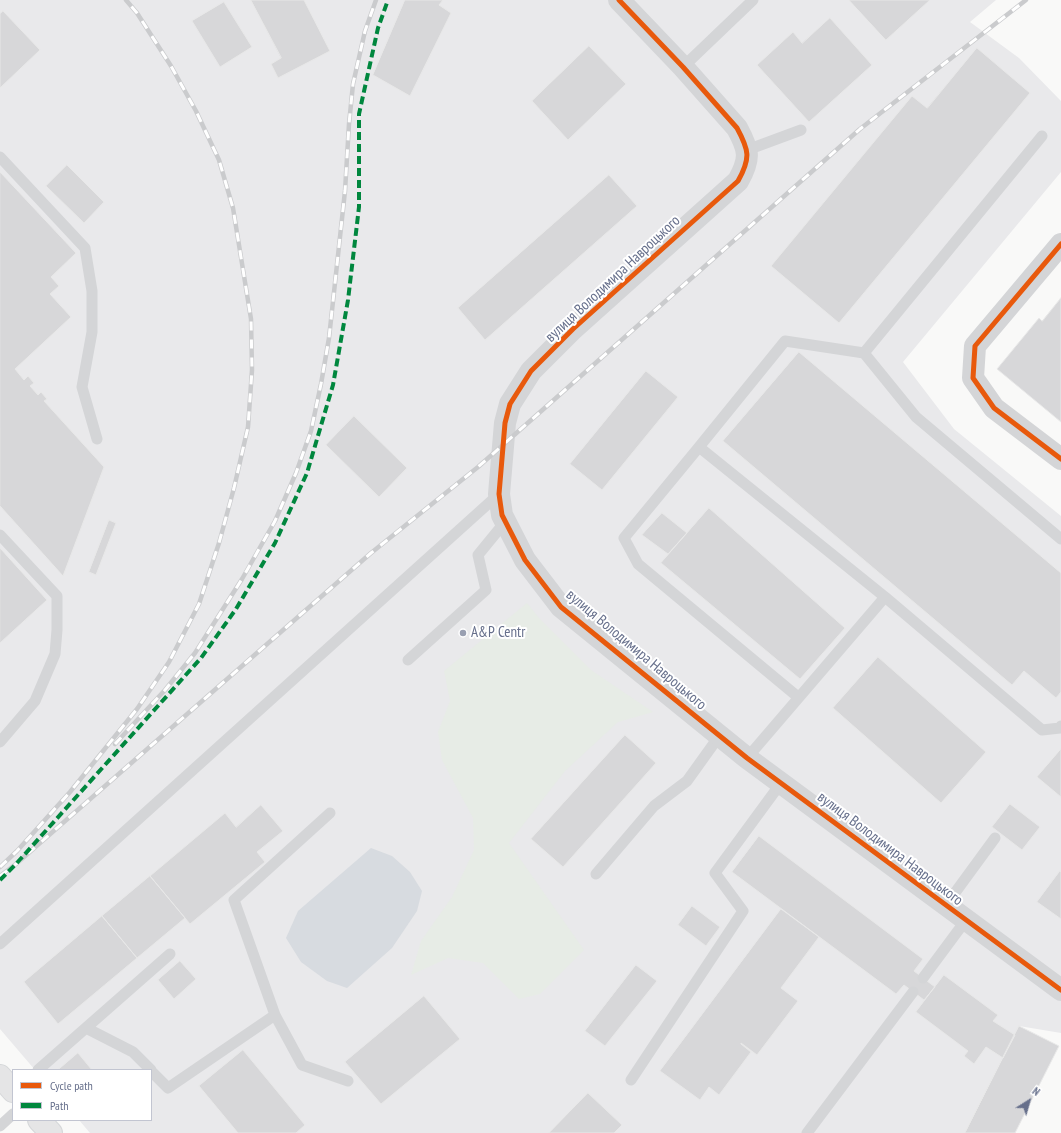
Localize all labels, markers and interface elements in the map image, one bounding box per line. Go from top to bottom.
street label: вулиця Володимира Навроцького [542,212,684,346]
street label: вулиця Володимира Навроцького [562,586,710,714]
place label: A&P Centr [471,624,525,642]
marker: A&P Centr [458,628,468,638]
street label: вулиця Володимира Навроцького [814,788,966,910]
legend [12,1069,152,1121]
text: Cycle path [50,1078,93,1093]
north arrow [1009,1081,1049,1121]
text: N [1030,1084,1043,1099]
text: Path [50,1098,68,1113]

